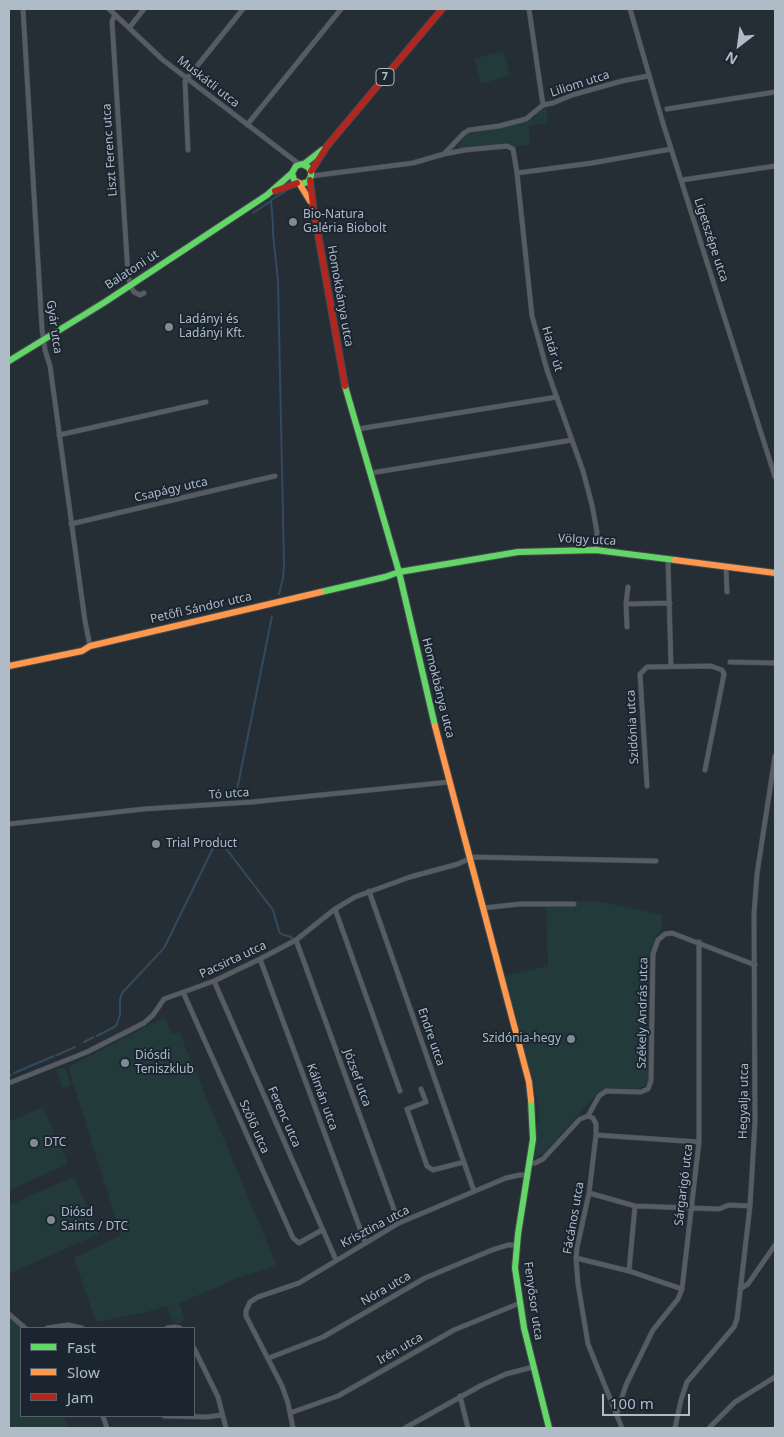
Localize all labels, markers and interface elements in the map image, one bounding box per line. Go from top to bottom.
north arrow [714,20,764,70]
text: N [722,47,741,70]
street label: Muskátli utca [174,53,242,111]
road number: 7 [376,68,394,86]
street label: Liliom utca [549,68,611,100]
street label: Liszt Ferenc utca [100,103,120,197]
street label: Ligetszépe utca [691,196,731,284]
place label: Bio-Natura Galéria Biobolt [303,208,386,236]
marker: Bio-Natura Galéria Biobolt [287,216,299,228]
street label: Homokbánya utca [324,244,356,348]
street label: Balatoni út [102,247,162,293]
street label: Gyár utca [43,299,65,355]
place label: Ladányi és Ladányi Kft. [179,313,245,341]
marker: Ladányi és Ladányi Kft. [163,321,175,333]
street label: Határ út [538,325,566,373]
street label: Csapágy utca [133,475,209,505]
street label: Völgy utca [558,531,616,549]
street label: Petőfi Sándor utca [149,589,253,627]
street label: Homokbánya utca [419,636,457,740]
street label: Szidónia utca [624,689,642,765]
street label: Tó utca [208,785,250,803]
place label: Trial Product [166,837,237,851]
marker: Trial Product [150,838,162,850]
street label: Pacsirta utca [197,938,269,982]
street label: Székely András utca [635,957,651,1069]
street label: Endre utca [414,1006,448,1068]
place label: Szidónia-hegy [482,1032,561,1046]
marker: Szidónia-hegy [565,1033,577,1045]
street label: József utca [340,1047,374,1109]
place label: Diósdi Teniszklub [135,1049,194,1077]
marker: Diósdi Teniszklub [119,1057,131,1069]
street label: Kálmán utca [303,1062,341,1132]
street label: Hegyalja utca [736,1063,752,1139]
street label: Ferenc utca [264,1084,304,1150]
street label: Szőlő utca [236,1098,272,1156]
place label: DTC [44,1136,66,1150]
marker: DTC [28,1137,40,1149]
street label: Sárgarigó utca [672,1143,696,1227]
street label: Fácános utca [561,1181,587,1255]
street label: Krisztina utca [338,1203,412,1251]
place label: Diósd Saints / DTC [61,1206,128,1234]
marker: Diósd Saints / DTC [45,1214,57,1226]
street label: Fenyősor utca [520,1261,546,1341]
street label: Nóra utca [359,1269,413,1309]
legend [20,1327,195,1417]
street label: Irén utca [375,1330,425,1368]
text: Fast [67,1337,96,1357]
text: Slow [67,1362,100,1382]
scale bar [604,1384,692,1416]
text: Jam [67,1387,94,1407]
text: 100 m [610,1393,654,1413]

